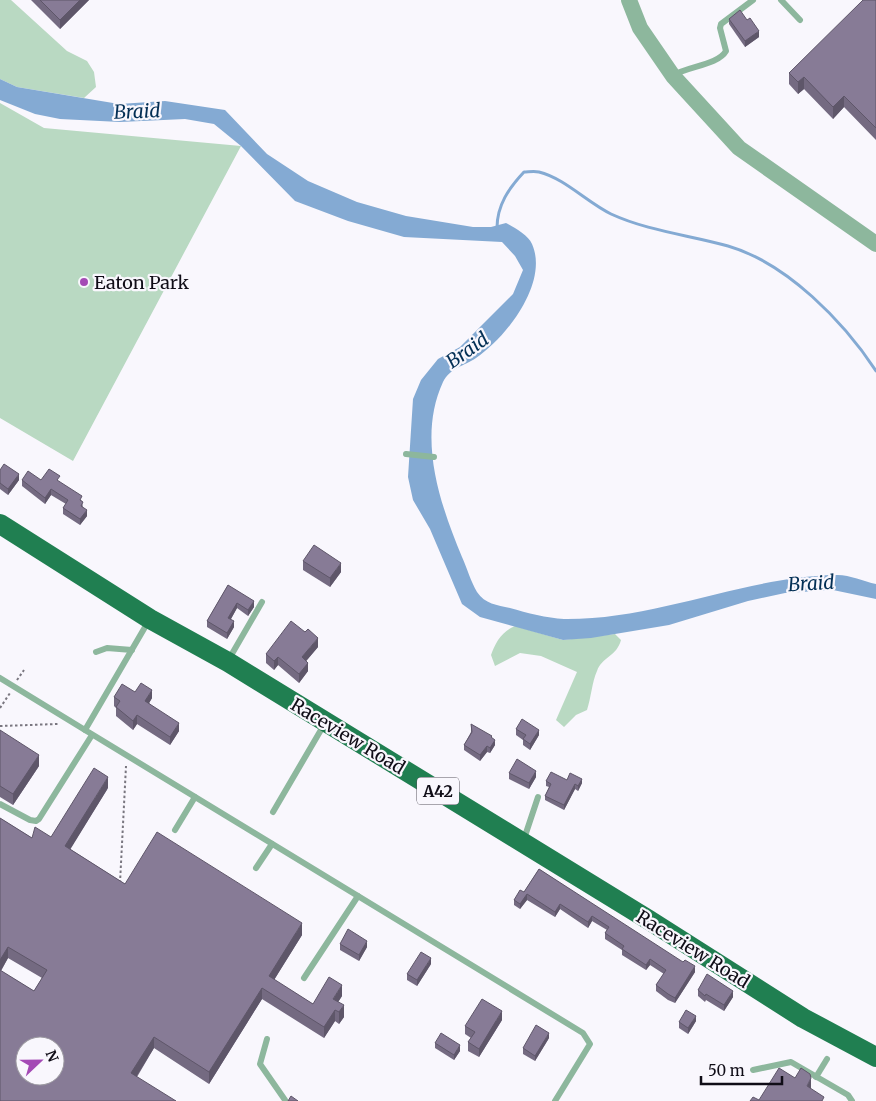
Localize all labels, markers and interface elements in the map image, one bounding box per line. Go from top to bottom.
water label: Braid [113,98,161,124]
place label: Eaton Park [94,271,190,294]
marker: Eaton Park [78,276,90,288]
water label: Braid [441,327,493,373]
water label: Braid [787,570,835,596]
street label: Raceview Road [287,693,410,779]
road number: A42 [417,778,459,804]
street label: Raceview Road [632,905,754,993]
north arrow [15,1036,65,1086]
text: N [42,1048,62,1065]
scale bar [701,1054,782,1086]
text: 50 m [708,1061,745,1080]

